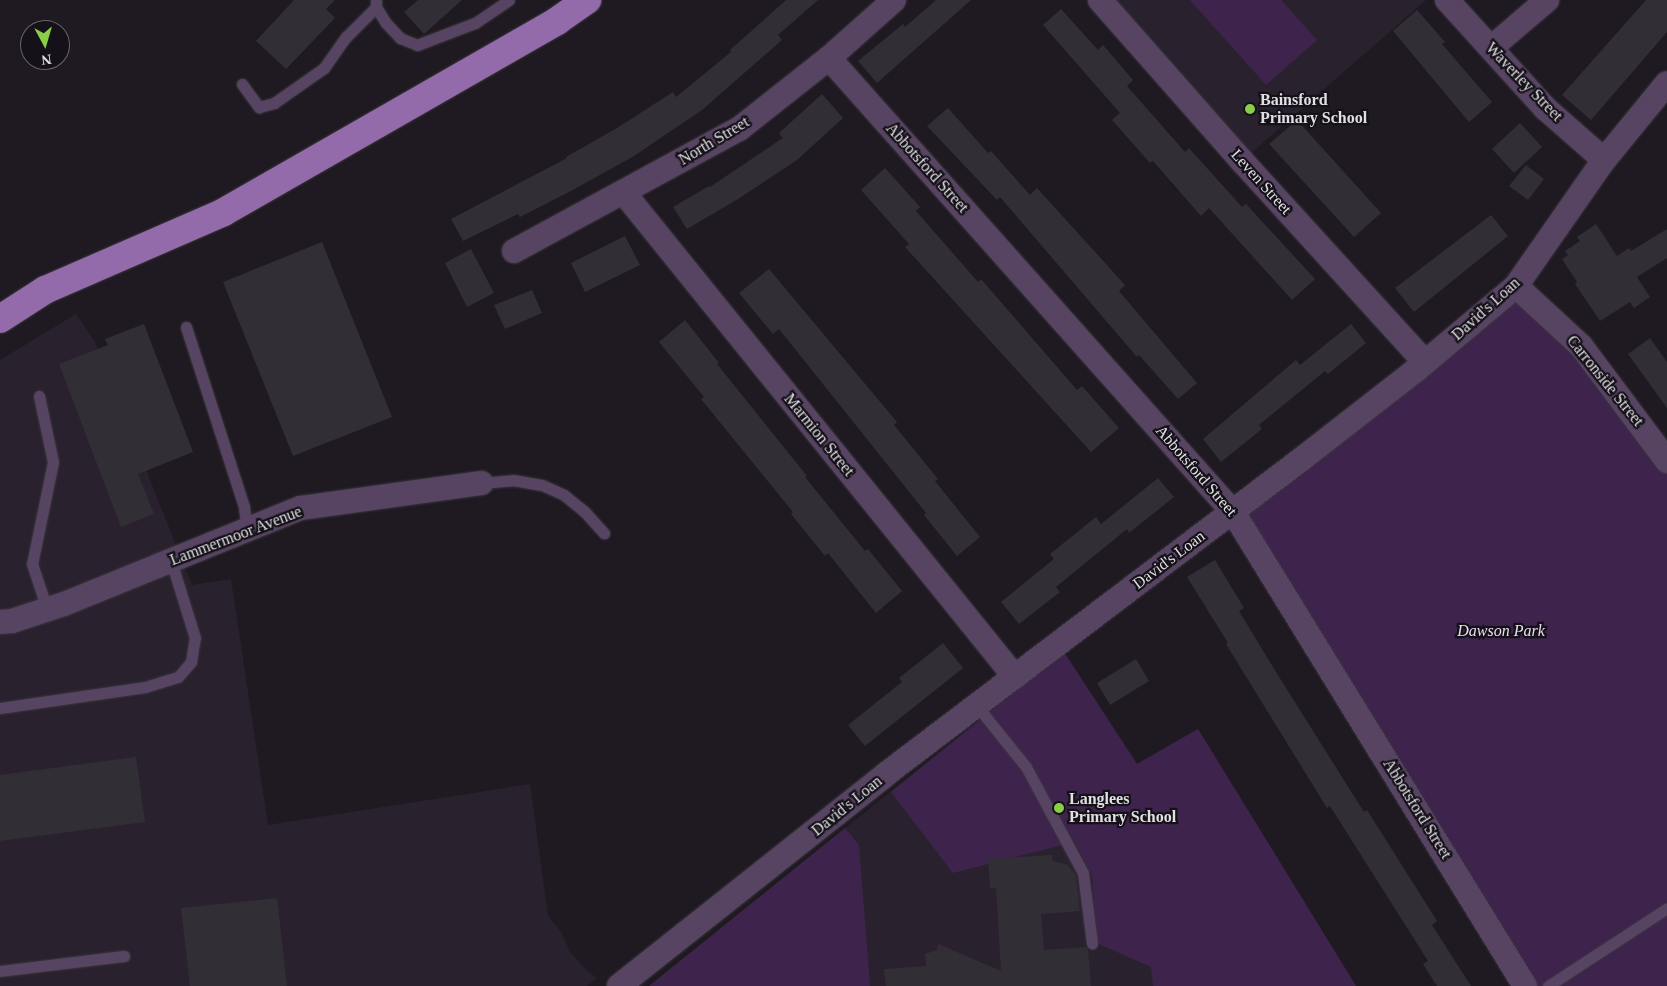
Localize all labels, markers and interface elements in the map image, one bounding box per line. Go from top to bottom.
north arrow [20,20,70,70]
street label: Waverley Street [1482,39,1566,125]
text: N [41,51,52,67]
place label: Bainsford Primary School [1260,90,1367,128]
marker: Bainsford Primary School [1244,103,1256,115]
street label: North Street [675,113,753,169]
street label: Abbotsford Street [882,119,972,217]
street label: Leven Street [1227,145,1295,219]
street label: David's Loan [1448,273,1524,345]
street label: Carronside Street [1562,332,1648,430]
street label: Marmion Street [780,390,858,480]
street label: Abbotsford Street [1151,422,1241,520]
street label: Lammermoor Avenue [167,502,305,570]
street label: David's Loan [1129,527,1209,593]
park label: Dawson Park [1457,621,1545,641]
street label: Abbotsford Street [1379,755,1455,863]
street label: David's Loan [808,772,886,840]
place label: Langlees Primary School [1069,789,1176,827]
marker: Langlees Primary School [1053,802,1065,814]

